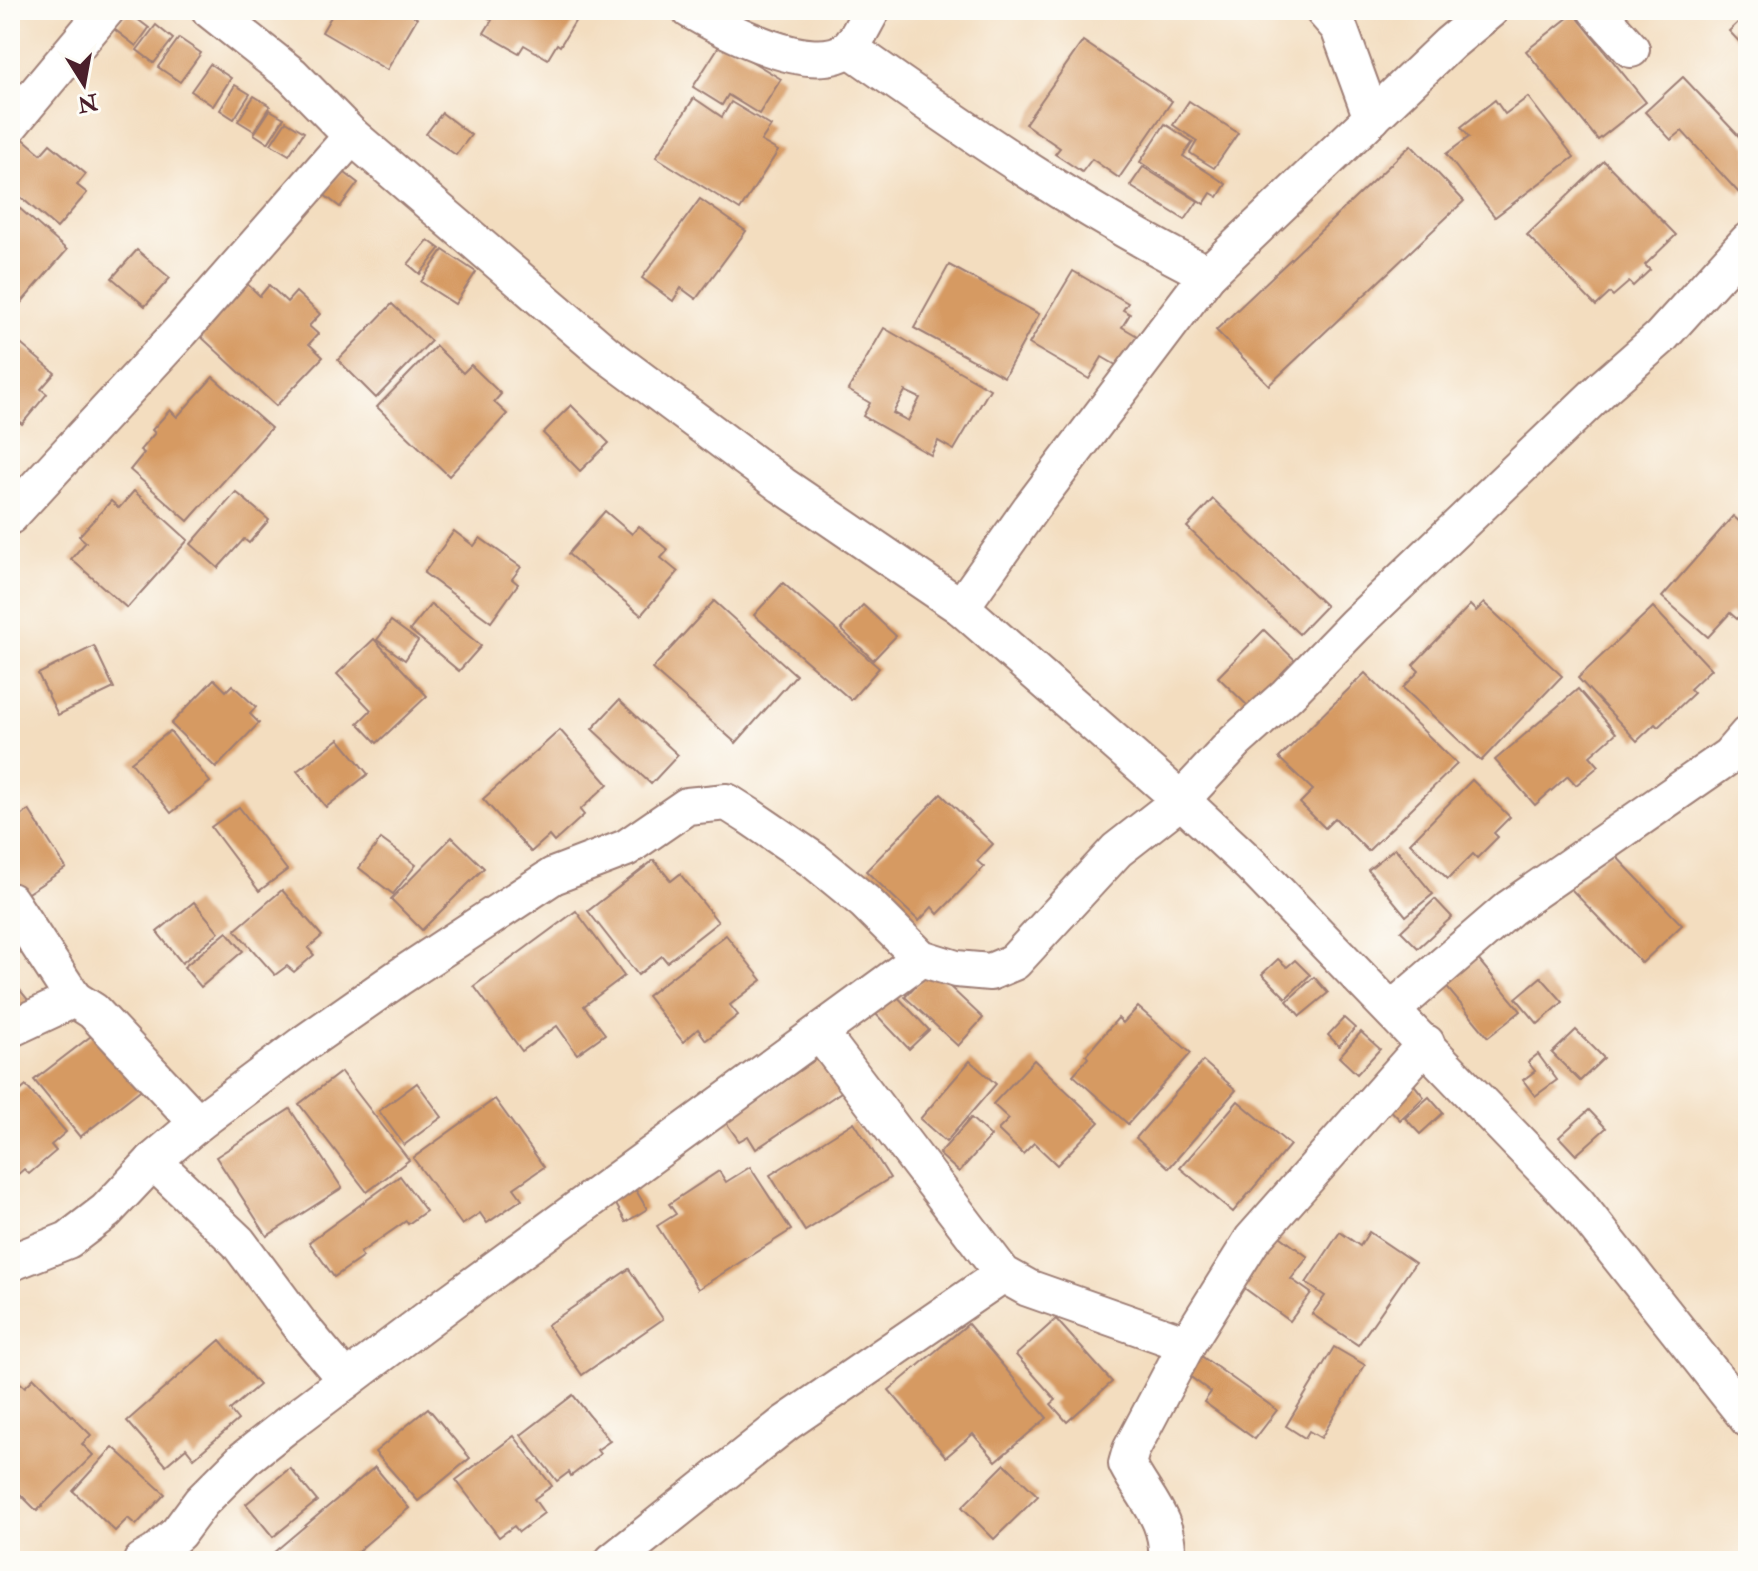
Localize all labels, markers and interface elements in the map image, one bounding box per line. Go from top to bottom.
north arrow [44,44,124,124]
text: N [75,87,101,118]

